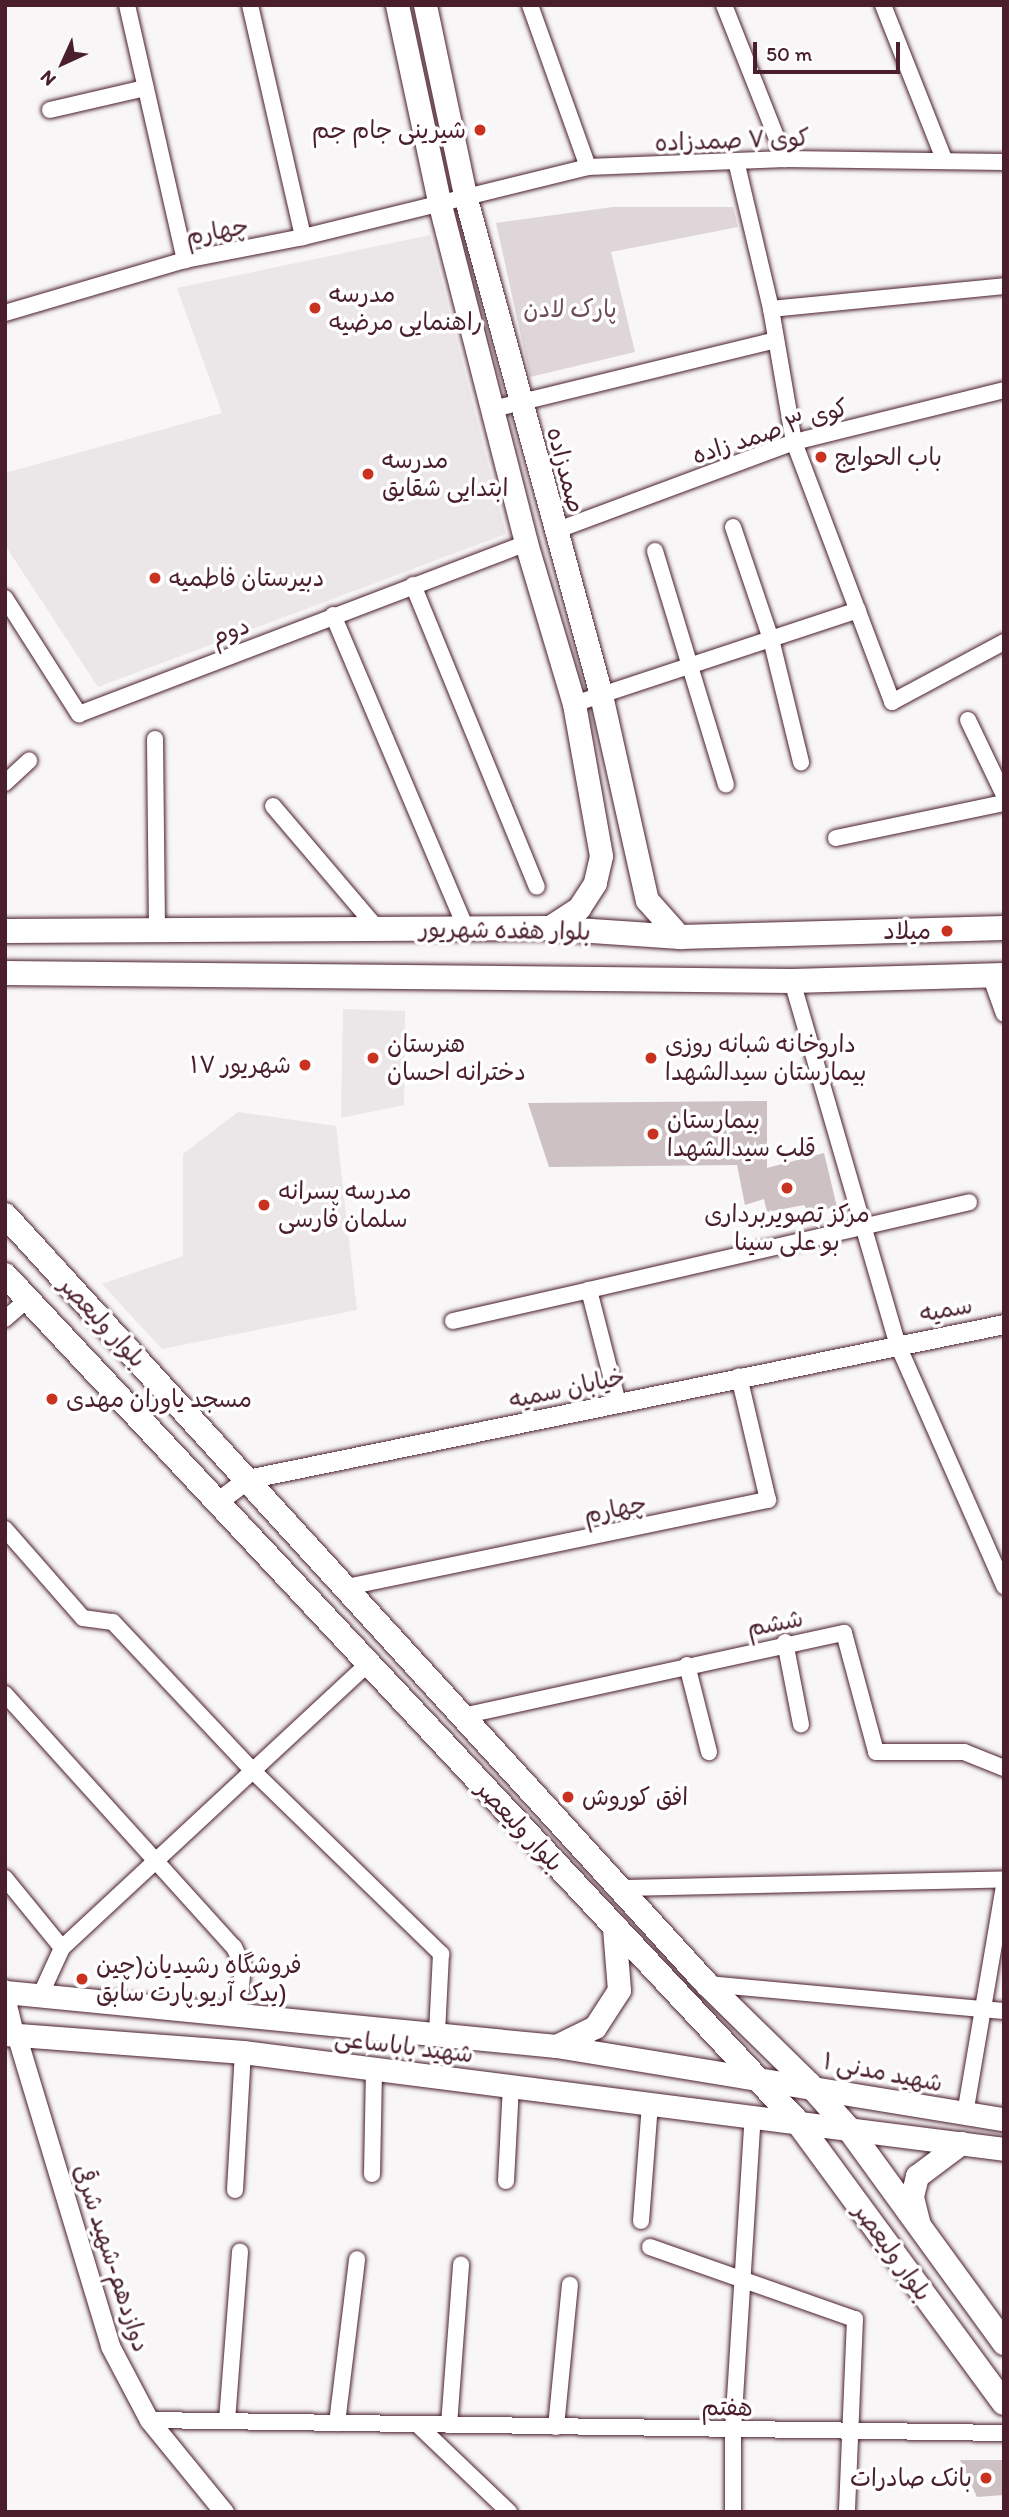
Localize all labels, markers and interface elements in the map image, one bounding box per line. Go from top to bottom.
north arrow [28,28,98,98]
scale bar [757,28,904,72]
text: 50 m [766,41,812,66]
text: N [35,66,60,91]
place label: شیرینی جام جم [312,116,466,144]
marker: شیرینی جام جم [472,122,488,138]
street label: کوی ۷ صمدزاده [654,123,810,157]
street label: چهارم [183,211,251,251]
place label: مدرسه راهنمایی مرضیه [329,280,483,336]
park label: پارک لادن [523,295,617,323]
marker: مدرسه راهنمایی مرضیه [307,300,323,316]
street label: کوی ۳ صمد زاده [688,392,852,470]
street label: صمدزاده [541,424,591,516]
place label: باب الحوایج [835,443,942,471]
place label: مدرسه ابتدایی شقایق [382,446,508,502]
marker: باب الحوایج [813,449,829,465]
marker: مدرسه ابتدایی شقایق [360,466,376,482]
place label: دبیرستان فاطمیه [169,564,324,592]
marker: دبیرستان فاطمیه [147,570,163,586]
street label: دوم [207,611,253,651]
street label: بلوار هفده شهریور [419,914,591,946]
place label: میلاد [883,917,931,945]
marker: میلاد [937,921,957,941]
place label: هنرستان دخترانه احسان [387,1030,526,1086]
place label: داروخانه شبانه روزی بیمارستان سیدالشهدا [665,1030,867,1086]
marker: هنرستان دخترانه احسان [365,1050,381,1066]
marker: داروخانه شبانه روزی بیمارستان سیدالشهدا [643,1050,659,1066]
place label: ۱۷ شهریور [190,1051,291,1079]
marker: ۱۷ شهریور [297,1057,313,1073]
place label: بیمارستان قلب سیدالشهدا [667,1106,816,1162]
marker: بیمارستان قلب سیدالشهدا [645,1126,661,1142]
place label: مدرسه پسرانه سلمان فارسی [278,1177,412,1233]
marker: مرکز تصویربرداری بو علی سینا [779,1180,795,1196]
marker: مدرسه پسرانه سلمان فارسی [256,1197,272,1213]
place label: مرکز تصویربرداری بو علی سینا [704,1200,870,1256]
street label: بلوار ولیعصر [54,1271,152,1373]
street label: سمیه [917,1290,975,1328]
street label: خیابان سمیه [506,1362,628,1414]
place label: مسجد یاوران مهدی [66,1385,252,1413]
marker: مسجد یاوران مهدی [44,1391,60,1407]
street label: چهارم [581,1488,649,1530]
street label: ششم [744,1603,806,1643]
street label: بلوار ولیعصر [471,1775,569,1877]
place label: افق کوروش [582,1783,688,1811]
marker: افق کوروش [560,1789,576,1805]
place label: فروشگاه رشیدیان(چین یدک آریو پارت سابق) [96,1951,302,2007]
marker: فروشگاه رشیدیان(چین یدک آریو پارت سابق) [74,1971,90,1987]
street label: شهید باباساعی [333,2023,475,2069]
street label: شهید مدنی ۱ [821,2046,945,2098]
street label: دوازدهم-شهید شرقی [68,2161,156,2355]
street label: بلوار ولیعصر [848,2198,938,2306]
street label: هفتم [701,2392,753,2422]
place label: بانک صادرات [850,2464,972,2492]
marker: بانک صادرات [978,2470,994,2486]

